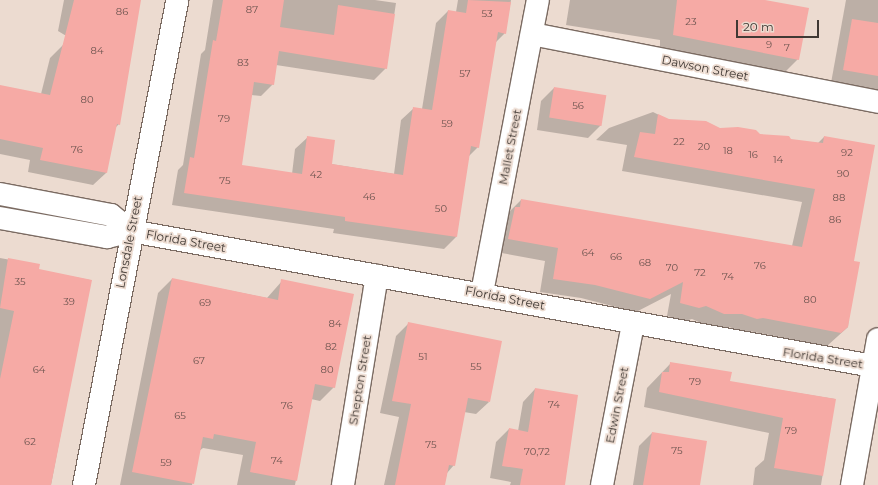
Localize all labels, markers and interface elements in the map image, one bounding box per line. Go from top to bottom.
house number: 87 [246,4,258,16]
house number: 86 [116,6,128,18]
house number: 53 [481,8,493,20]
scale bar [738,12,821,38]
house number: 23 [685,16,697,28]
text: 20 m [743,19,774,34]
house number: 9 [766,39,772,51]
house number: 7 [784,42,790,54]
house number: 84 [91,45,103,57]
street label: Dawson Street [660,53,750,83]
house number: 83 [237,57,249,69]
house number: 57 [459,68,471,80]
house number: 80 [81,94,93,106]
house number: 56 [572,100,584,112]
street label: Mallet Street [496,108,524,186]
house number: 79 [218,113,230,125]
house number: 59 [441,118,453,130]
house number: 22 [673,136,685,148]
house number: 20 [698,141,710,153]
house number: 76 [71,144,83,156]
house number: 18 [723,145,733,157]
house number: 92 [841,147,853,159]
house number: 16 [748,149,758,161]
house number: 14 [773,154,783,166]
house number: 90 [837,168,849,180]
house number: 42 [310,169,322,181]
house number: 75 [219,175,231,187]
house number: 46 [363,191,375,203]
house number: 88 [833,192,845,204]
street label: Lonsdale Street [113,195,145,289]
house number: 50 [435,203,447,215]
house number: 86 [829,214,841,226]
street label: Florida Street [145,227,227,255]
house number: 64 [582,247,594,259]
house number: 66 [610,251,622,263]
house number: 68 [639,257,651,269]
house number: 76 [754,260,766,272]
house number: 70 [666,262,678,274]
house number: 72 [694,267,706,279]
house number: 74 [722,271,734,283]
house number: 35 [14,276,26,288]
street label: Florida Street [464,283,546,313]
house number: 80 [804,294,816,306]
house number: 39 [63,296,75,308]
house number: 69 [199,297,211,309]
house number: 84 [329,318,341,330]
street label: Shepton Street [346,334,374,426]
house number: 82 [325,341,337,353]
street label: Florida Street [782,345,864,371]
house number: 51 [418,351,428,363]
house number: 67 [193,355,205,367]
house number: 55 [470,361,482,373]
house number: 64 [33,364,45,376]
house number: 80 [321,364,333,376]
street label: Edwin Street [603,366,631,444]
house number: 79 [689,376,701,388]
house number: 74 [548,399,560,411]
house number: 76 [281,400,293,412]
house number: 65 [174,410,186,422]
house number: 79 [785,425,797,437]
house number: 62 [24,436,36,448]
house number: 75 [425,439,437,451]
house number: 75 [671,445,683,457]
house number: 70,72 [524,446,550,458]
house number: 74 [271,455,283,467]
house number: 59 [160,457,172,469]

